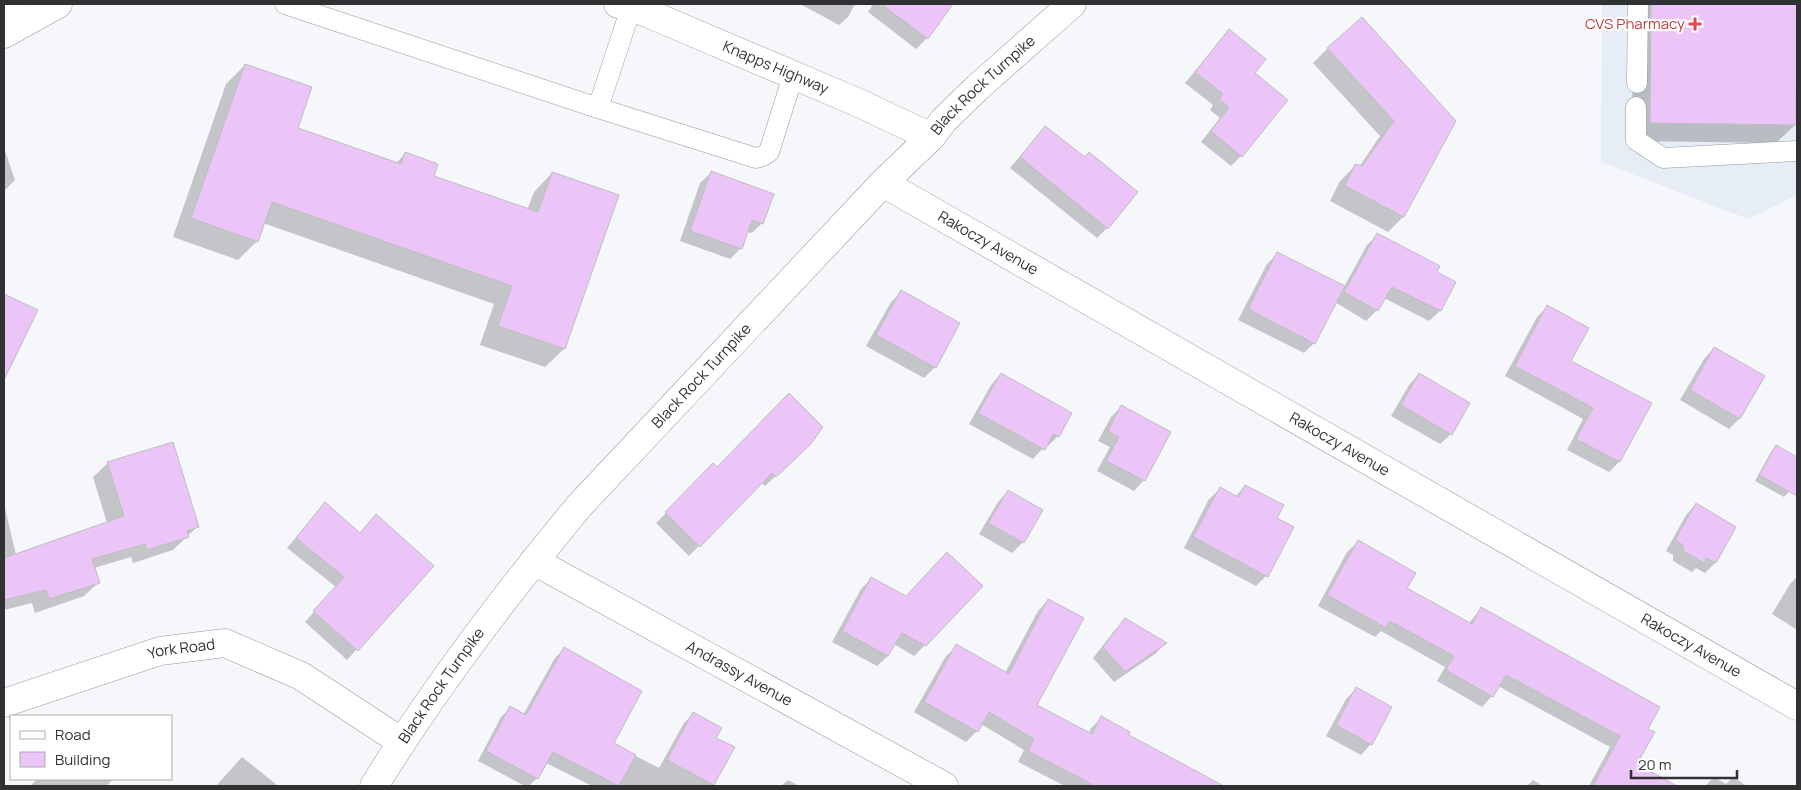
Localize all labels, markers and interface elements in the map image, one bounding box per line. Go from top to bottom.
place label: CVS Pharmacy [1585,13,1685,34]
marker: CVS Pharmacy [1689,18,1701,30]
street label: Black Rock Turnpike [925,30,1040,139]
street label: Knapps Highway [720,35,832,99]
street label: Rakoczy Avenue [934,206,1042,280]
street label: Black Rock Turnpike [647,318,756,433]
street label: Rakoczy Avenue [1286,407,1394,481]
street label: Rakoczy Avenue [1637,608,1745,682]
street label: Black Rock Turnpike [393,623,489,747]
street label: York Road [145,633,216,664]
street label: Andrassy Avenue [682,635,797,711]
legend [10,715,172,780]
text: Road [55,724,91,745]
scale bar [1631,748,1737,780]
text: Building [55,749,110,770]
text: 20 m [1638,754,1671,775]

